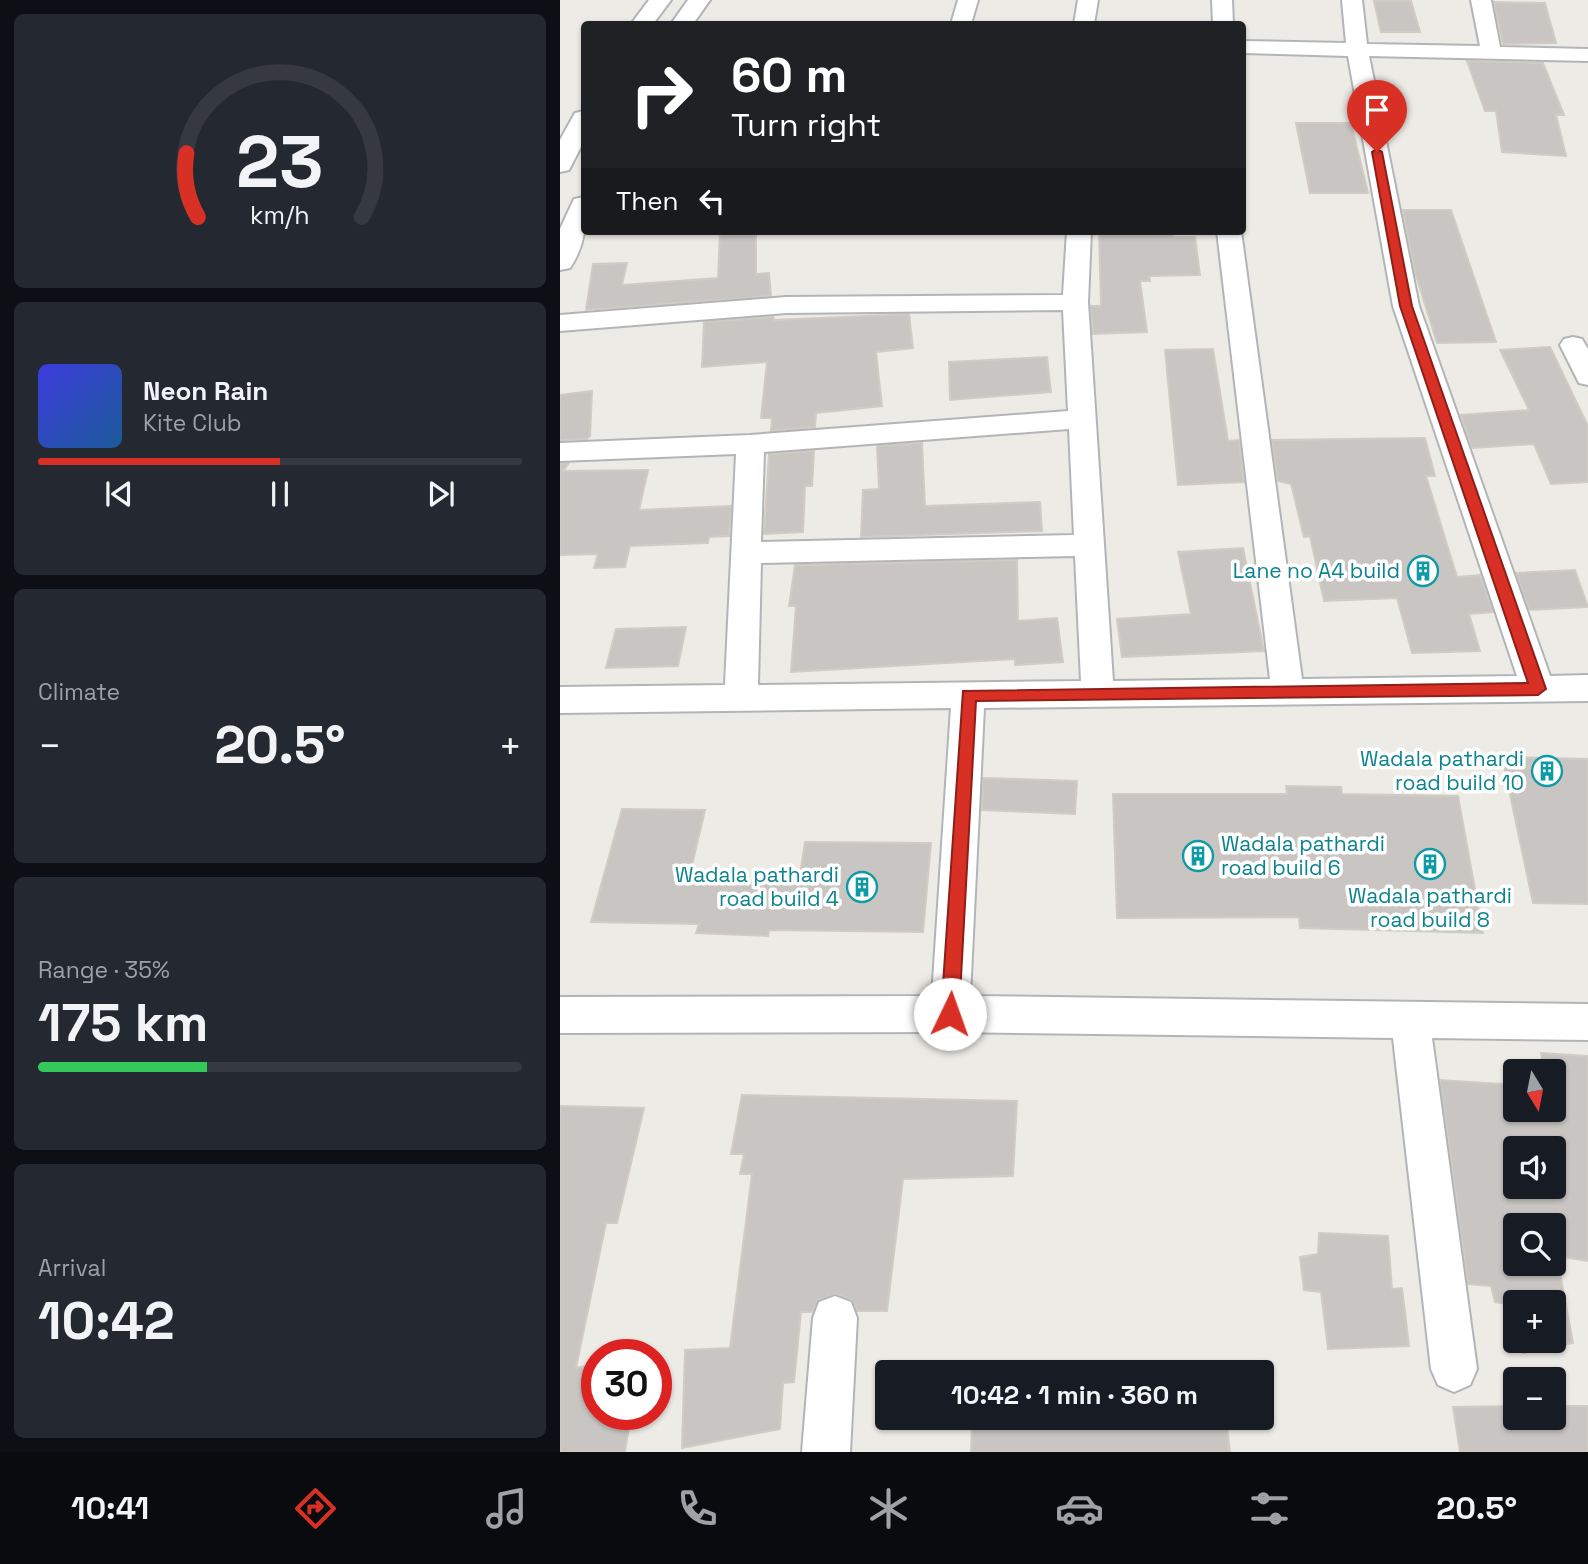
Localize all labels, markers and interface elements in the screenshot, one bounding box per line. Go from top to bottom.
text: 60 m [731,44,847,106]
icon: right [616,49,707,140]
pin [1347,80,1407,152]
icon: arrive [1358,91,1396,129]
text: Turn right [731,105,881,145]
text: 23 [236,115,324,208]
icon: left [693,182,731,220]
text: Then [616,184,679,218]
text: km/h [250,199,310,231]
text: Neon Rain [143,374,268,408]
text: Kite Club [143,408,242,438]
icon: previous [100,475,138,513]
icon: pause [261,475,299,513]
icon: next [422,475,460,513]
building icon: Lane no A4 build [1406,554,1440,588]
place label: Lane no A4 build [1233,557,1400,584]
text: Climate [38,677,120,707]
text: 20.5° [214,712,346,778]
text: − [38,722,62,770]
text: + [498,722,522,770]
place label: Wadala pathardi road build 10 [1360,745,1524,796]
building icon: Wadala pathardi road build 10 [1530,754,1564,788]
place label: Wadala pathardi road build 6 [1221,830,1385,881]
building icon: Wadala pathardi road build 6 [1181,839,1215,873]
building icon: Wadala pathardi road build 8 [1413,847,1447,881]
place label: Wadala pathardi road build 4 [675,861,839,912]
building icon: Wadala pathardi road build 4 [845,870,879,904]
place label: Wadala pathardi road build 8 [1348,882,1512,933]
text: Range · 35% [38,955,170,985]
position arrow [913,977,987,1051]
text: 175 km [38,990,208,1056]
north arrow [1503,1059,1566,1122]
map controls [1503,1059,1566,1430]
button: sound [1503,1136,1566,1199]
button: search [1503,1213,1566,1276]
text: Arrival [38,1253,106,1283]
text: 10:42 [38,1288,175,1354]
button: + [1503,1290,1566,1353]
speed limit sign: 30 [581,1339,672,1430]
button: − [1503,1367,1566,1430]
text: 10:42 · 1 min · 360 m [951,1378,1198,1412]
icon: directions [291,1484,340,1533]
icon: music [482,1484,531,1533]
icon: phone [673,1484,722,1533]
icon: climate [864,1484,913,1533]
icon: car [1055,1484,1104,1533]
icon: filters [1245,1484,1294,1533]
text: 10:41 [71,1488,149,1528]
text: 20.5° [1436,1488,1517,1528]

